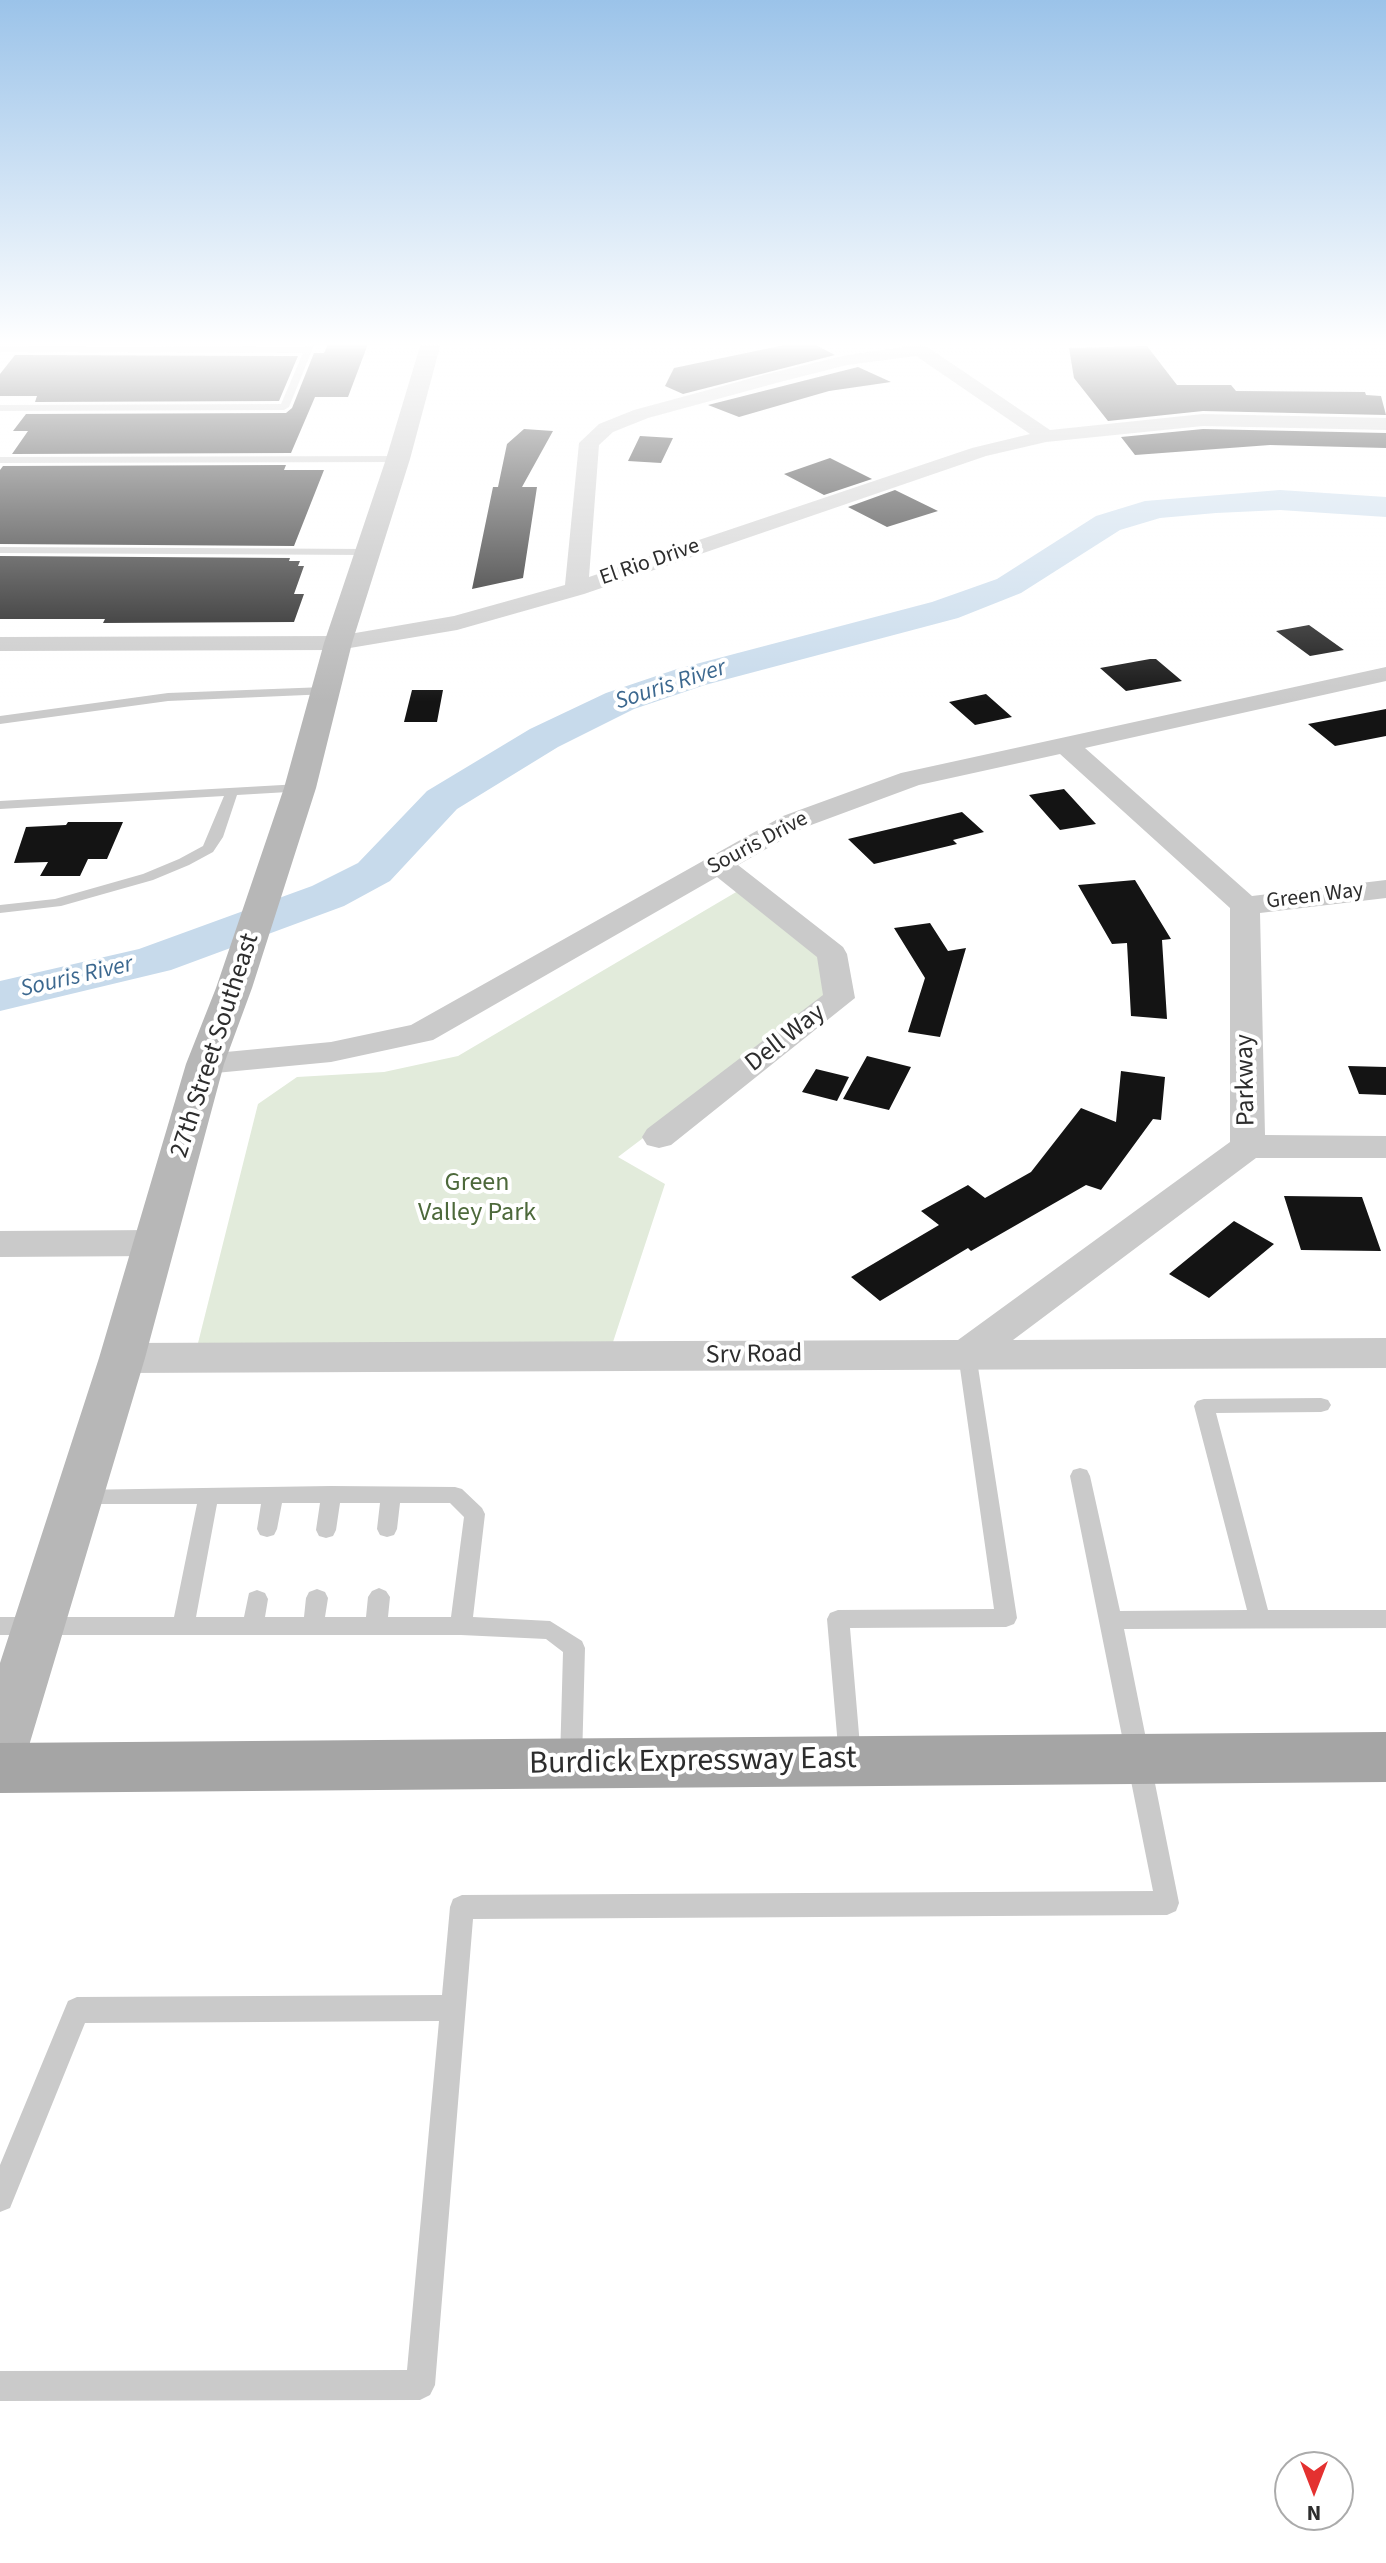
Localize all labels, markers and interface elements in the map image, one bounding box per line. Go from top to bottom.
street label: El Rio Drive [597,534,703,592]
water label: Souris River [612,655,730,717]
street label: Souris Drive [703,807,813,881]
street label: Green Way [1265,878,1365,916]
street label: 27th Street Southeast [165,930,267,1162]
water label: Souris River [18,951,136,1005]
street label: Dell Way [740,998,832,1080]
street label: Parkway [1231,1034,1263,1126]
park label: Green Valley Park [418,1168,536,1230]
street label: Srv Road [705,1340,803,1372]
street label: Burdick Expressway East [529,1741,857,1785]
north arrow [1274,2451,1354,2531]
text: N [1307,2497,1321,2529]

